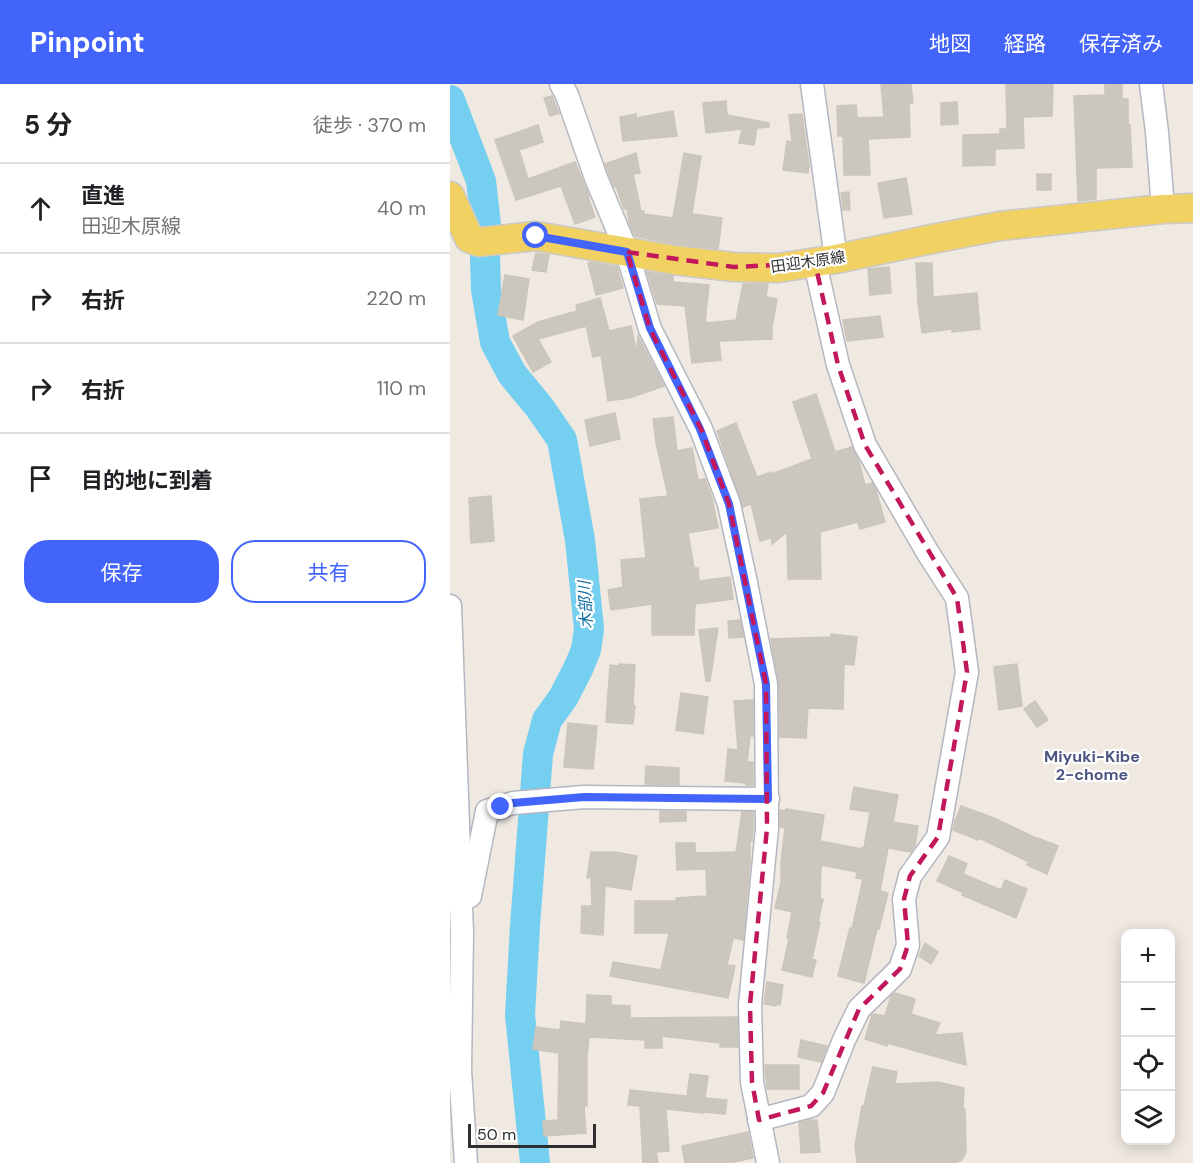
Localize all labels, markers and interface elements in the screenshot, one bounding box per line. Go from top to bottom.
text: Pinpoint [30,24,145,61]
text: 地図 [929,30,971,58]
text: 経路 [1004,30,1046,58]
text: 保存済み [1079,30,1163,58]
text: 5 分 [24,108,72,142]
text: 徒歩 · 370 m [313,112,426,138]
text: 直進 [81,181,125,210]
icon: ahead [24,192,57,225]
text: 40 m [377,195,426,221]
text: 田迎木原線 [81,213,181,239]
route start [522,222,548,248]
street label: 田迎木原線 [769,247,847,277]
icon: right [24,282,57,315]
text: 220 m [366,285,426,311]
text: 右折 [81,286,125,315]
icon: right [24,372,57,405]
text: 110 m [377,375,426,401]
text: 右折 [81,376,125,405]
icon: arrive [24,462,57,495]
text: 目的地に到着 [81,466,213,495]
button: 保存 [24,540,219,603]
button: 共有 [231,540,426,603]
water label: 木部川 [574,578,597,629]
district label: Miyuki-Kibe 2-chome [1044,746,1140,785]
route end [487,793,513,819]
map controls [1121,929,1175,1145]
button: + [1121,929,1175,983]
button: − [1121,983,1175,1037]
button: locate [1121,1037,1175,1091]
button: layers [1121,1091,1175,1145]
scale bar [468,1121,596,1148]
text: 50 m [477,1124,516,1145]

